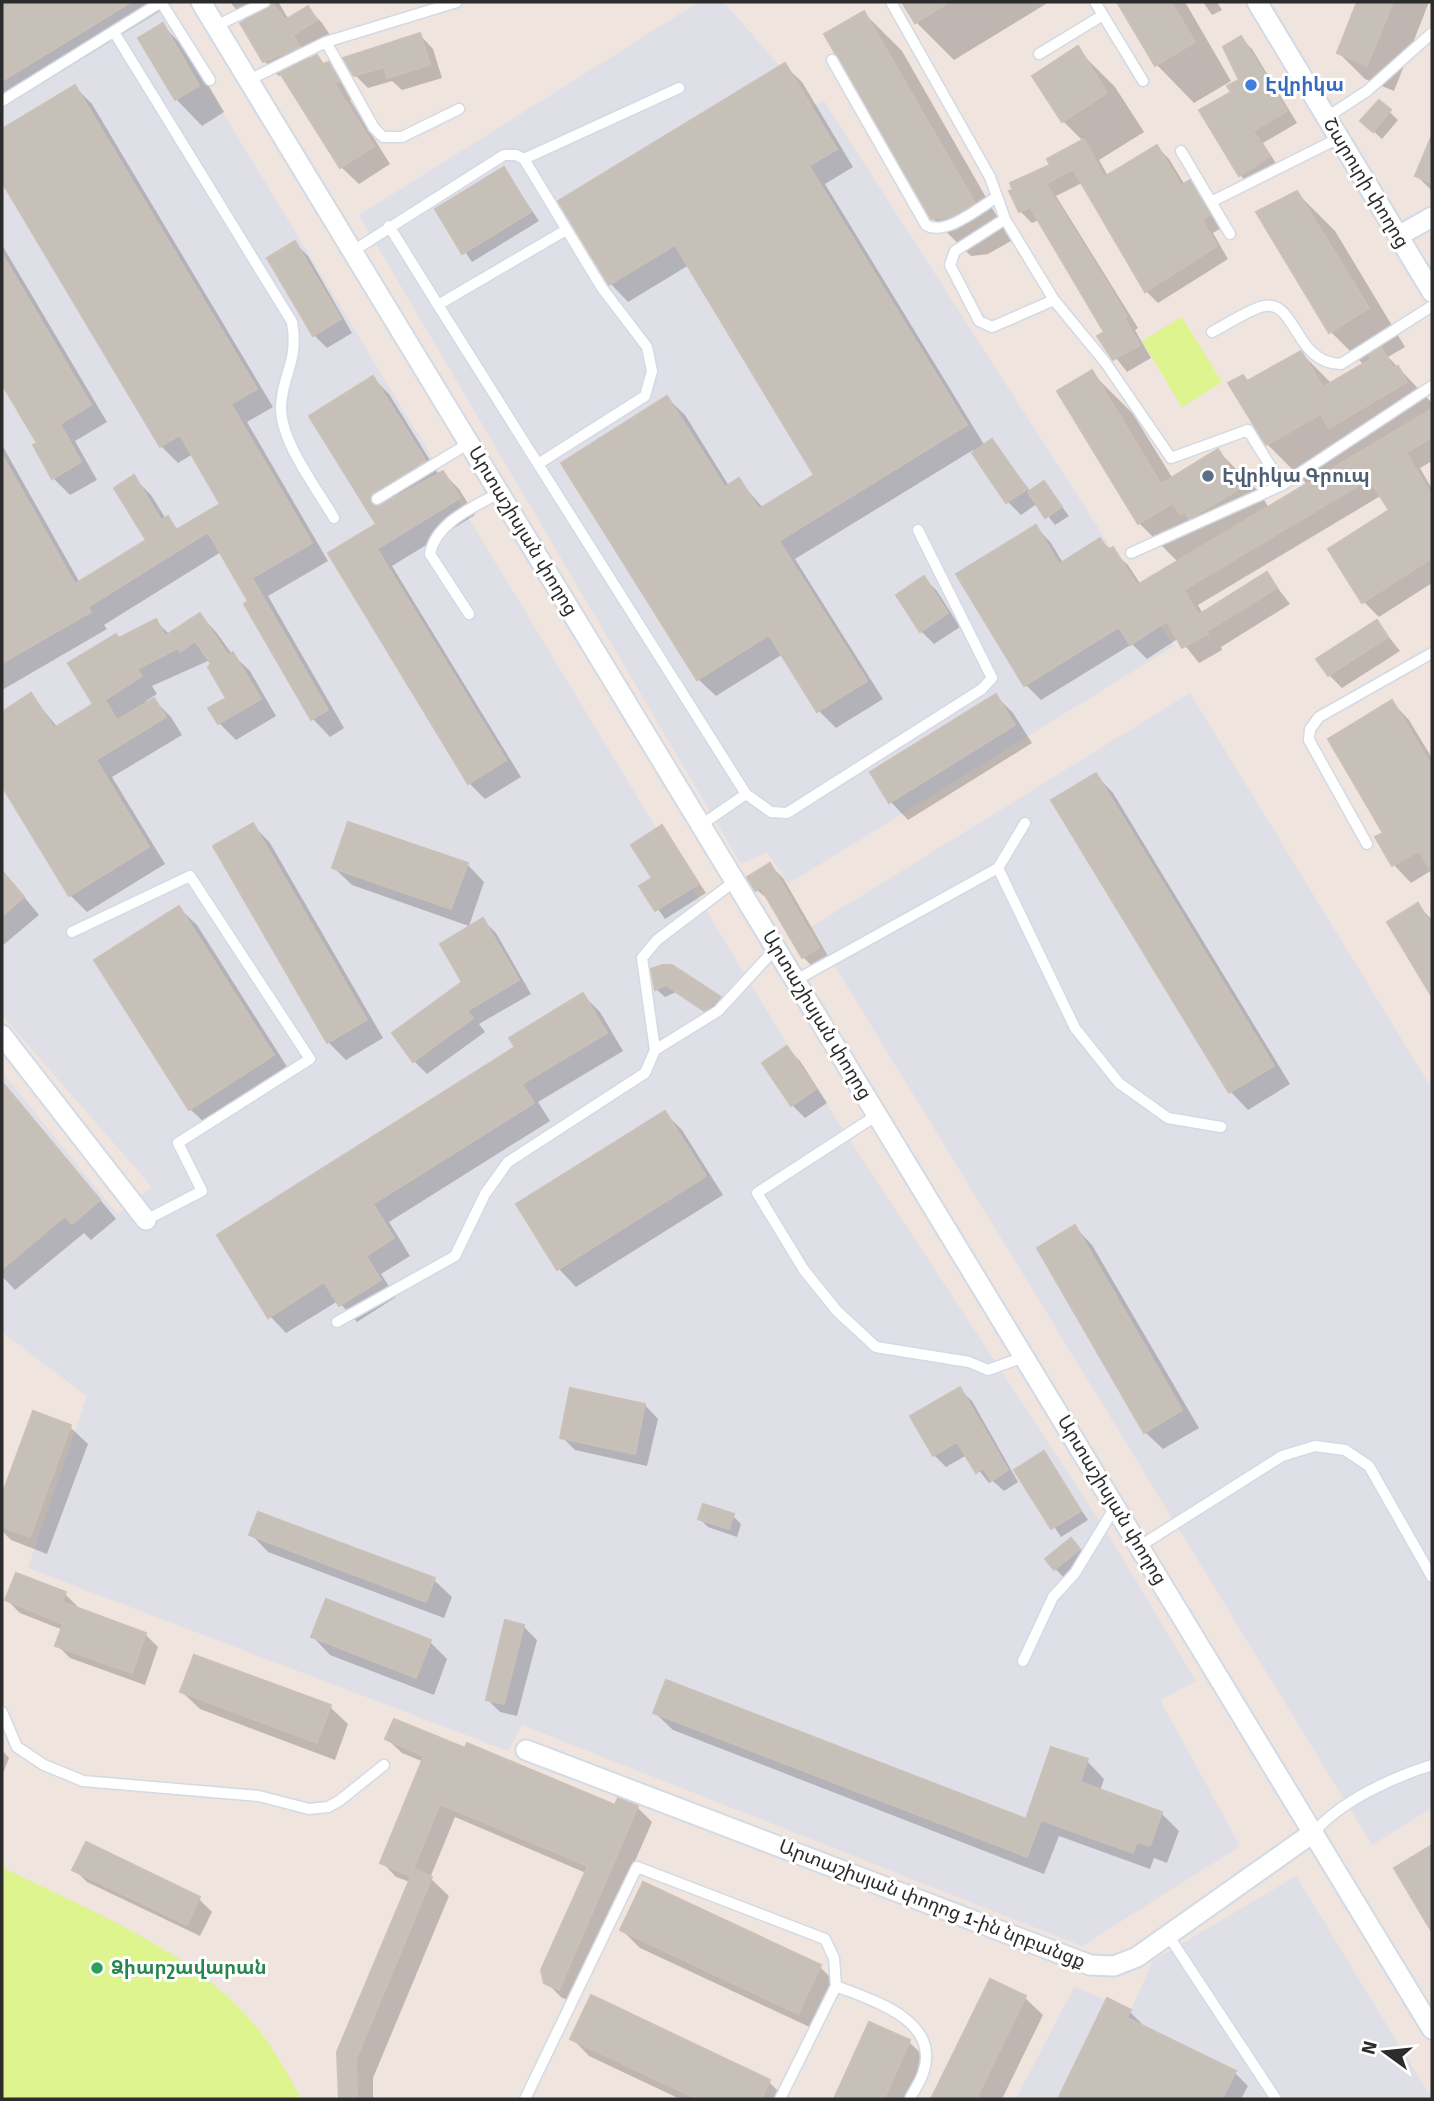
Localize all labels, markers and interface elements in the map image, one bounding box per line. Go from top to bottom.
place label: Էվրիկա [1265,73,1344,97]
marker: Էվրիկա [1243,77,1259,93]
street label: Շարուրի փողոց [1318,113,1414,253]
street label: Արտաշիսյան փողոց [463,442,583,620]
place label: Էվրիկա Գրուպ [1222,464,1370,488]
marker: Էվրիկա Գրուպ [1200,468,1216,484]
street label: Արտաշիսյան փողոց [757,926,877,1104]
street label: Արտաշիսյան փողոց [1052,1411,1172,1589]
street label: Արտաշիսյան փողոց 1-ին նրբանցք [775,1834,1089,1974]
place label: Ձիարշավարան [111,1956,267,1980]
marker: Ձիարշավարան [89,1960,105,1976]
north arrow [1350,2017,1420,2087]
text: N [1356,2038,1383,2057]

